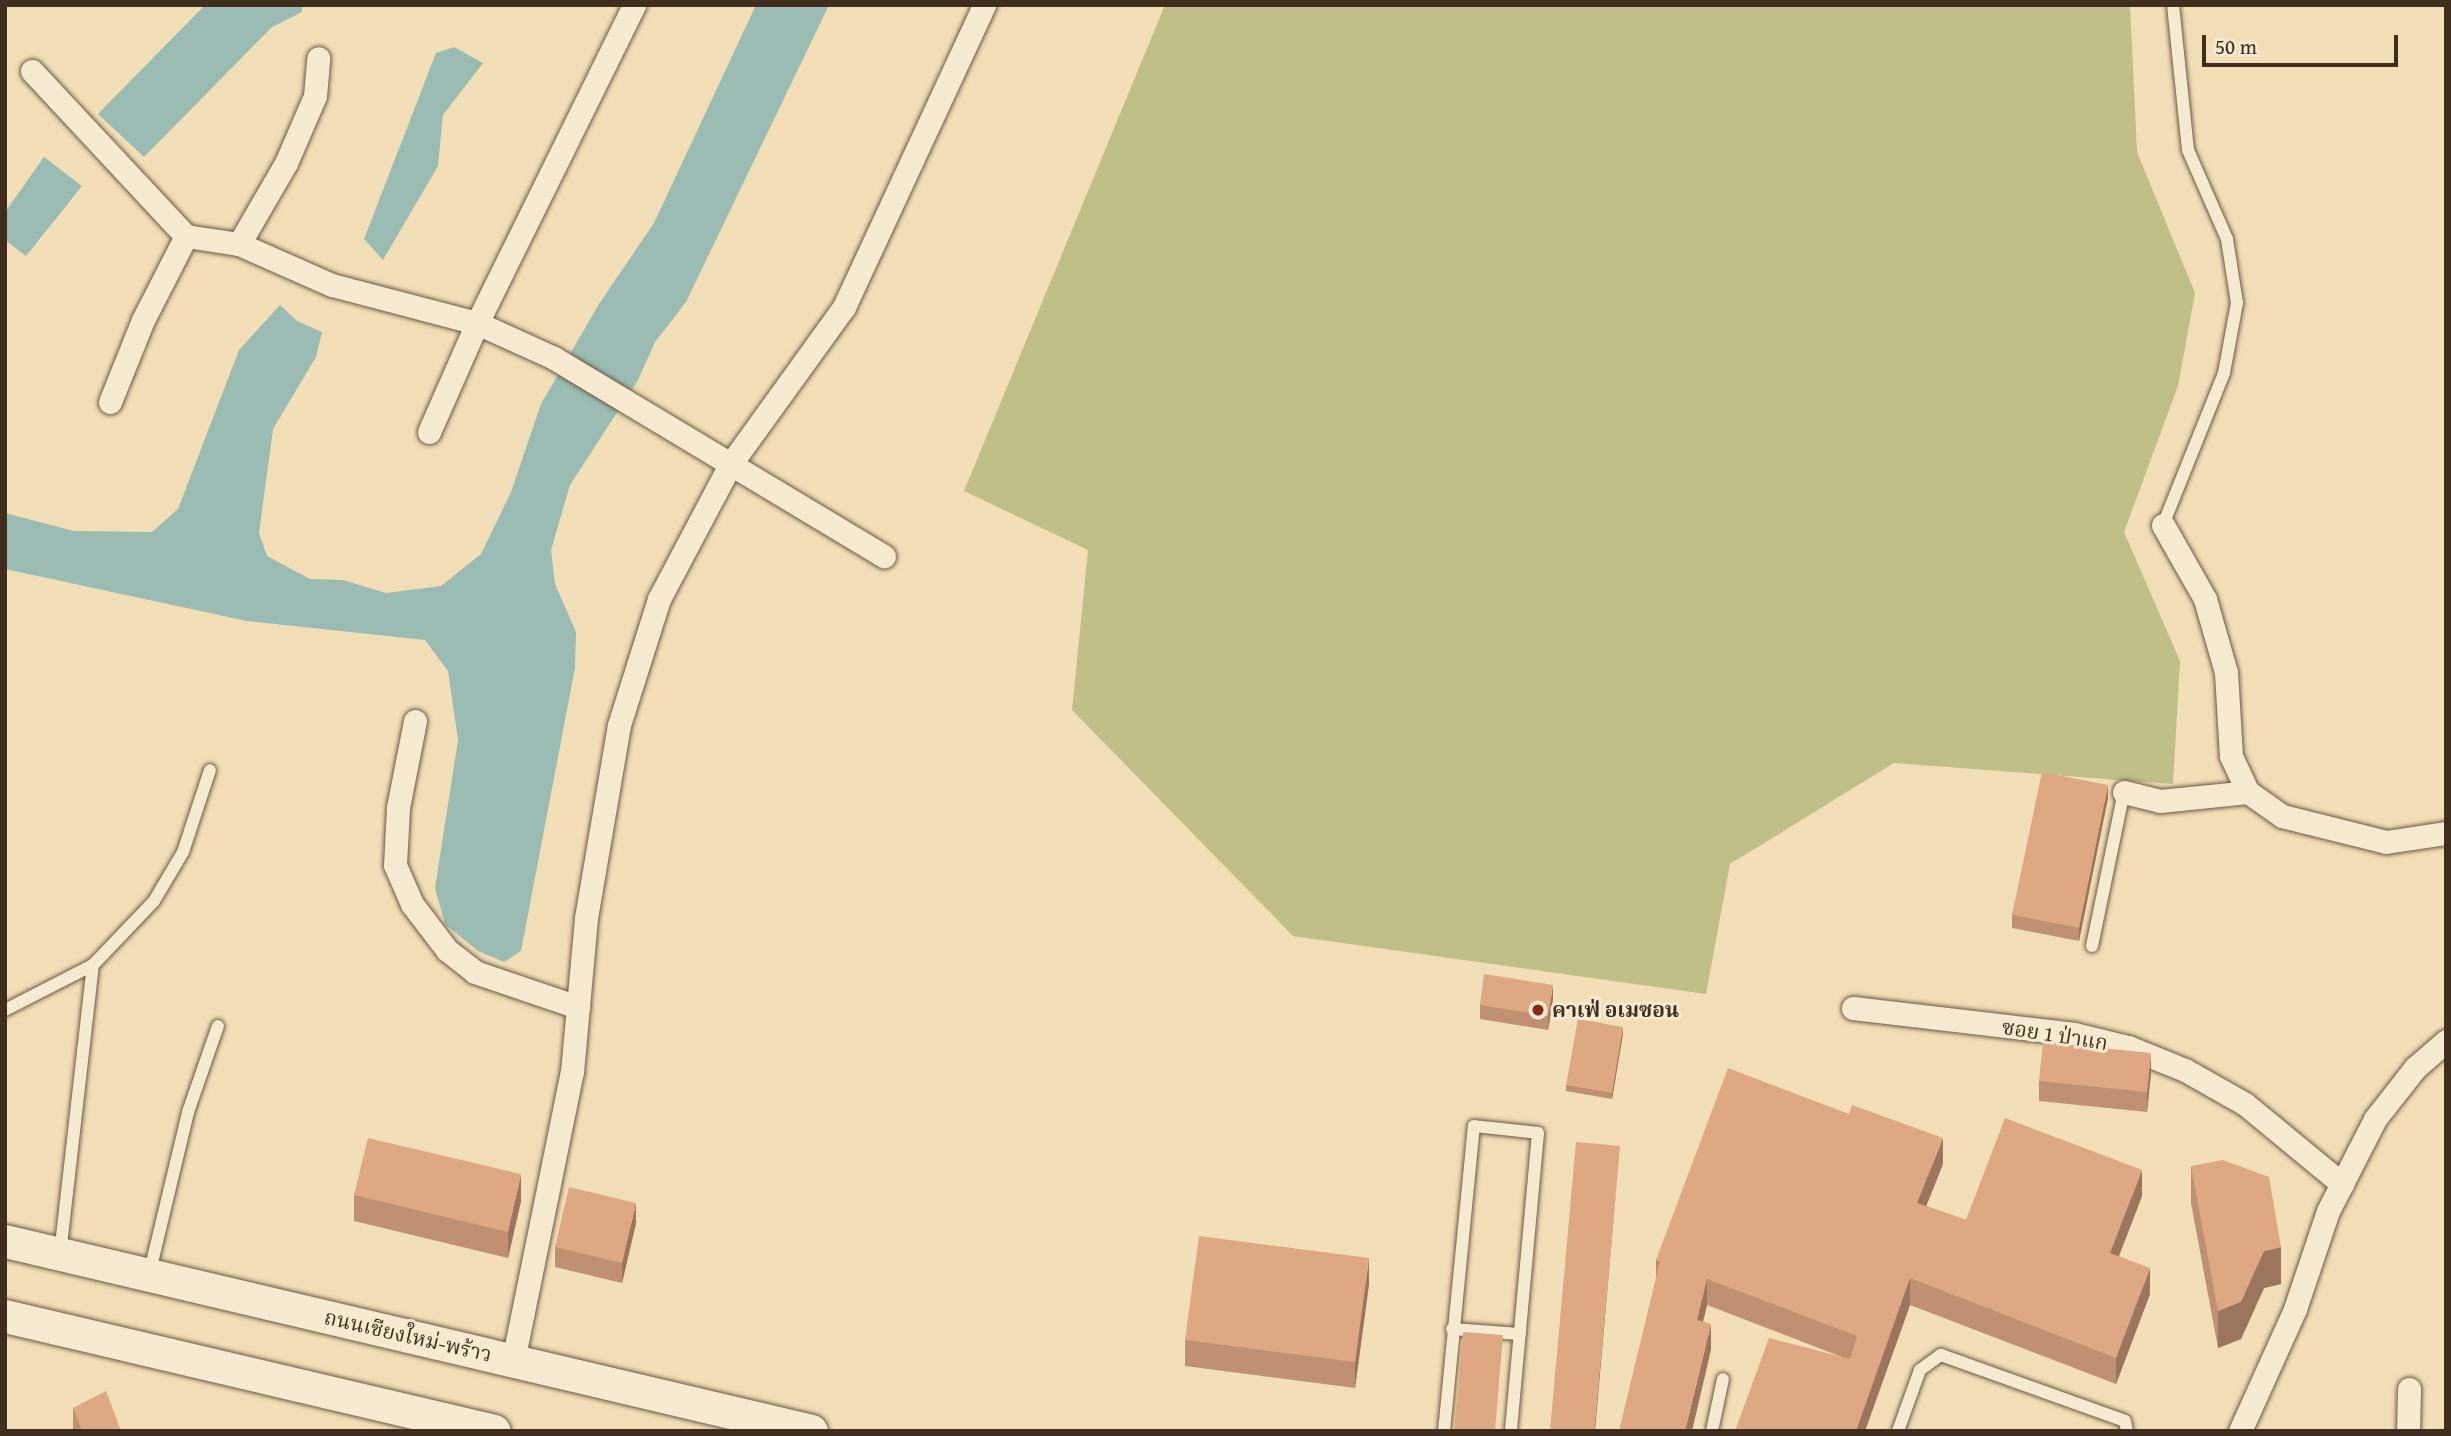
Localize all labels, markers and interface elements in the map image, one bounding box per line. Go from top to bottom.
scale bar [2206,21,2402,65]
text: 50 m [2215,31,2257,62]
place label: คาเฟ่ อเมซอน [1552,997,1679,1023]
marker: คาเฟ่ อเมซอน [1530,1002,1546,1018]
street label: ซอย 1 ป่าแก [2000,1014,2110,1056]
street label: ถนนเชียงใหม่-พร้าว [322,1304,494,1368]

